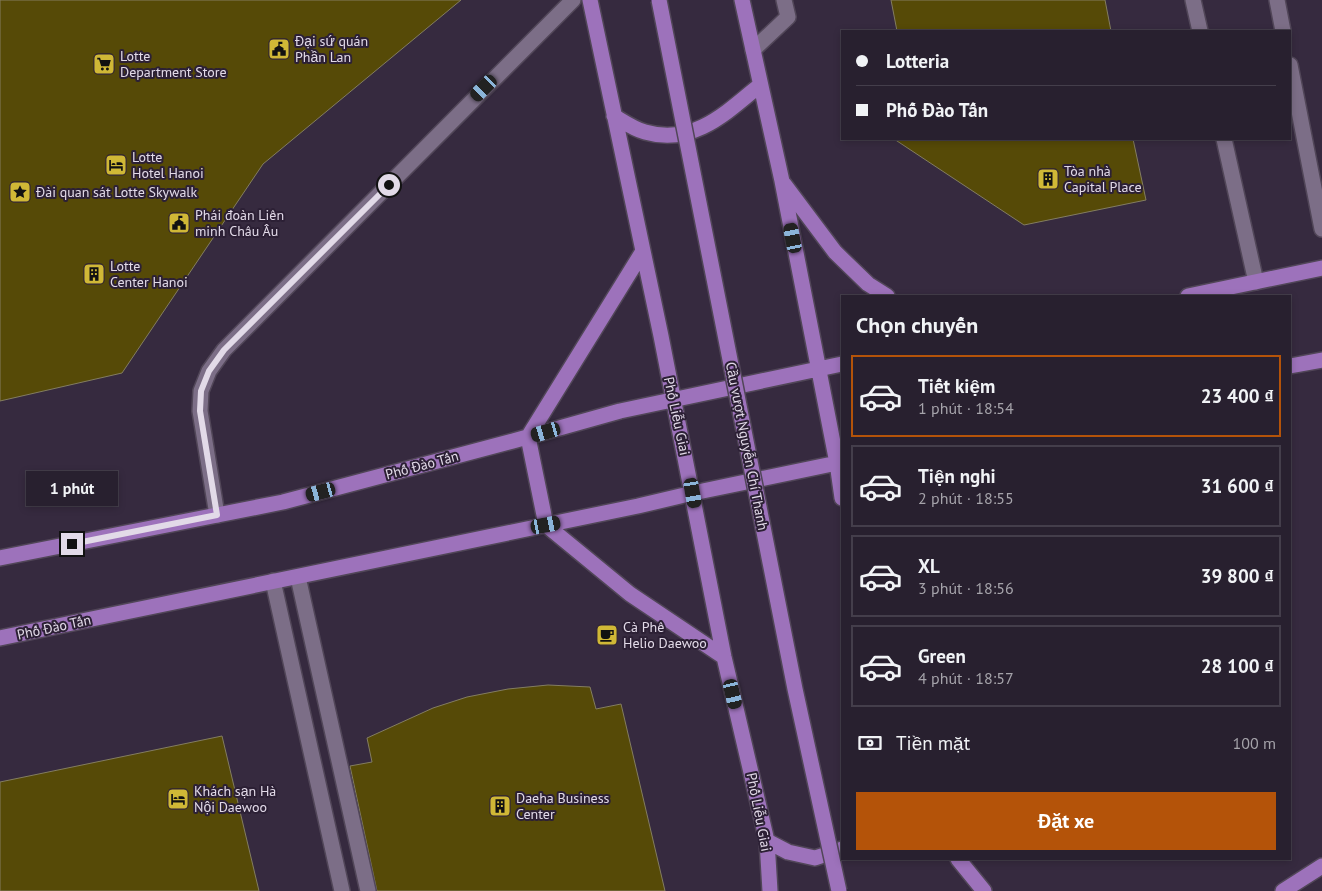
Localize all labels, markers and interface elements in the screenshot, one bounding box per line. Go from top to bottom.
place label: Đại sứ quán Phần Lan [294,32,368,66]
public building icon: Đại sứ quán Phần Lan [267,37,291,61]
place label: Lotte Department Store [120,47,227,81]
text: Lotteria [886,49,949,73]
supermarket icon: Lotte Department Store [92,52,116,76]
car [468,72,499,104]
text: Phố Đào Tấn [886,98,988,122]
place label: Lotte Hotel Hanoi [132,148,204,182]
hotel icon: Lotte Hotel Hanoi [104,153,128,177]
place label: Tòa nhà Capital Place [1064,162,1142,196]
building icon: Tòa nhà Capital Place [1036,167,1060,191]
route start [378,174,400,196]
place icon: Đài quan sát Lotte Skywalk [8,180,32,204]
place label: Đài quan sát Lotte Skywalk [35,183,197,201]
place label: Phái đoàn Liên minh Châu Âu [195,206,284,240]
public building icon: Phái đoàn Liên minh Châu Âu [167,211,191,235]
car [782,222,803,254]
place label: Lotte Center Hanoi [110,257,188,291]
building icon: Lotte Center Hanoi [82,262,106,286]
text: Chọn chuyến [856,311,978,339]
street label: Cầu vượt Nguyễn Chí Thanh [722,360,772,532]
icon: car [858,374,903,419]
text: Tiết kiệm [918,374,995,398]
street label: Phố Liễu Giai [660,375,694,457]
text: 23 400 ₫ [1201,384,1274,408]
text: 1 phút · 18:54 [918,398,1014,418]
car [529,421,562,443]
street label: Phố Đào Tấn [383,447,461,483]
icon: car [858,464,903,509]
text: Tiện nghi [918,464,996,488]
callout: 1 phút [26,472,118,506]
text: 31 600 ₫ [1201,474,1274,498]
car [683,477,702,509]
text: 1 phút [50,478,94,498]
car [304,481,337,503]
text: 2 phút · 18:55 [918,488,1014,508]
car [529,515,562,535]
route end [61,533,83,555]
icon: car [858,554,903,599]
text: XL [918,554,940,578]
text: 39 800 ₫ [1201,564,1274,588]
text: 3 phút · 18:56 [918,578,1014,598]
street label: Phố Đào Tấn [15,610,93,644]
place label: Cà Phê Helio Daewoo [623,618,707,652]
cafe icon: Cà Phê Helio Daewoo [595,623,619,647]
icon: car [858,644,903,689]
text: Green [918,644,966,668]
text: 28 100 ₫ [1201,654,1274,678]
text: 4 phút · 18:57 [918,668,1014,688]
car [722,678,743,710]
icon: cash [856,729,884,757]
text: Tiền mặt [896,731,970,755]
text: 100 m [1233,733,1276,753]
street label: Phố Liễu Giai [743,771,775,853]
place label: Khách sạn Hà Nội Daewoo [194,782,276,816]
hotel icon: Khách sạn Hà Nội Daewoo [166,787,190,811]
place label: Daeha Business Center [516,789,610,823]
button: Đặt xe [856,792,1276,850]
building icon: Daeha Business Center [488,794,512,818]

